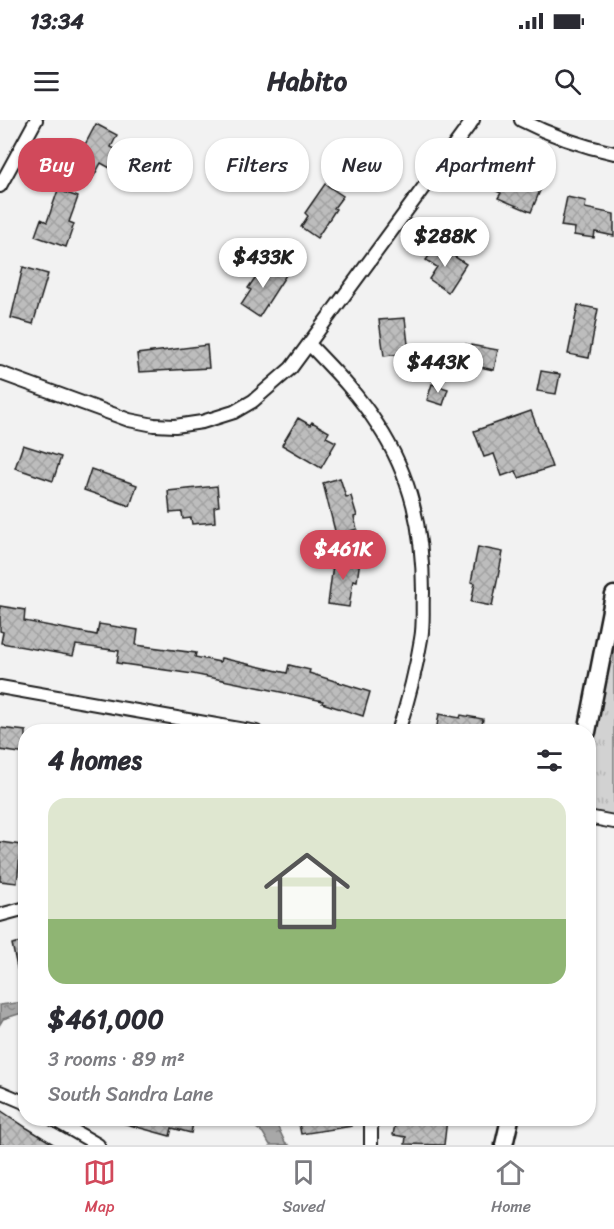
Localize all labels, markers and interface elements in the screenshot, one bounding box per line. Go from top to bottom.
text: 13:34 [30,2,84,41]
text: Habito [267,57,347,105]
icon: menu [30,65,63,98]
icon: search [551,65,584,98]
chip: Buy [18,138,95,192]
chip: Rent [107,138,193,192]
chip: Filters [205,138,309,192]
chip: New [321,138,403,192]
chip: Apartment [415,138,556,192]
pin: $288K [403,217,487,268]
text: $288K [414,219,476,254]
pin: $433K [221,238,305,289]
text: $433K [233,240,293,275]
pin: $443K [396,343,480,394]
text: $443K [407,345,469,380]
pin: $461K [301,530,385,581]
text: $461K [314,532,372,567]
text: 4 homes [48,737,142,783]
icon: filters [533,744,566,777]
icon: home [253,837,361,945]
text: $461,000 [48,996,164,1042]
text: 3 rooms · 89 m² [48,1042,185,1077]
text: South Sandra Lane [48,1077,213,1112]
tab: Map [83,1156,116,1221]
tab: Saved [282,1156,325,1221]
tab: Home [491,1156,531,1221]

